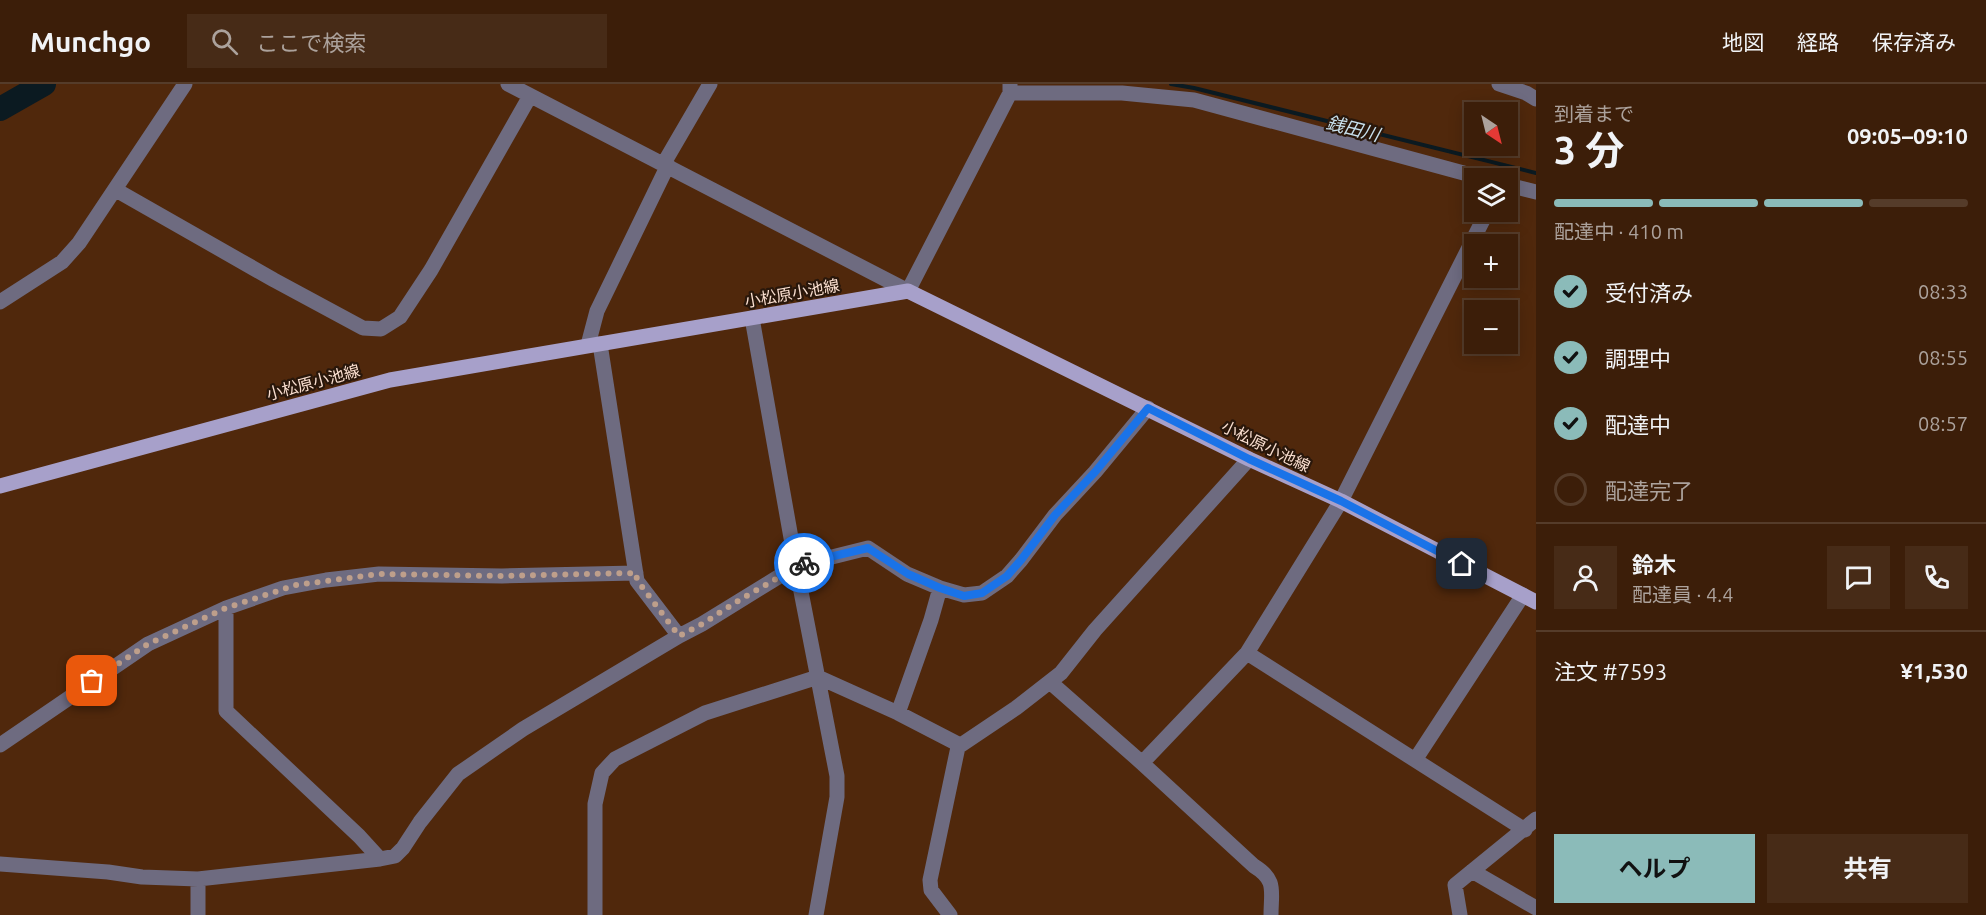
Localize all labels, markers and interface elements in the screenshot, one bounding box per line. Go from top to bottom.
search box [187,14,607,68]
icon: search [208,25,241,58]
text: Munchgo [30,26,151,57]
text: ここで検索 [256,30,366,55]
text: 地図 [1722,30,1764,54]
text: 経路 [1797,30,1839,54]
text: 保存済み [1872,30,1956,54]
north arrow [1464,102,1518,156]
map controls [1464,102,1518,354]
text: 到着まで [1554,102,1634,125]
water label: 銭田川 [1325,112,1384,145]
text: 09:05–09:10 [1847,123,1968,148]
text: 3 分 [1554,128,1624,171]
button: layers [1464,168,1518,222]
text: 配達中 · 410 m [1554,220,1684,243]
button: + [1464,234,1518,288]
icon: check [1554,275,1587,308]
street label: 小松原小池線 [743,276,841,310]
text: 受付済み [1605,280,1693,305]
text: 08:33 [1918,280,1968,303]
button: − [1464,300,1518,354]
icon: check [1554,341,1587,374]
text: 調理中 [1605,346,1671,371]
text: 08:55 [1918,346,1968,369]
street label: 小松原小池線 [264,361,362,403]
icon: check [1554,407,1587,440]
text: 配達中 [1605,412,1671,437]
text: 08:57 [1918,412,1968,435]
street label: 小松原小池線 [1219,417,1313,475]
text: 配達完了 [1605,478,1693,503]
courier [774,533,834,593]
pin [1436,538,1487,589]
button: person [1554,546,1617,609]
button: chat [1827,546,1890,609]
button: phone [1905,546,1968,609]
icon: bike [788,547,821,580]
icon: home [1445,547,1478,580]
text: 鈴木 [1632,552,1676,577]
text: 配達員 · 4.4 [1632,583,1734,606]
pin [66,655,117,706]
text: ¥1,530 [1901,658,1968,683]
text: 注文 #7593 [1554,659,1667,684]
icon: bag [75,664,108,697]
button: ヘルプ [1554,834,1755,903]
button: 共有 [1767,834,1968,903]

